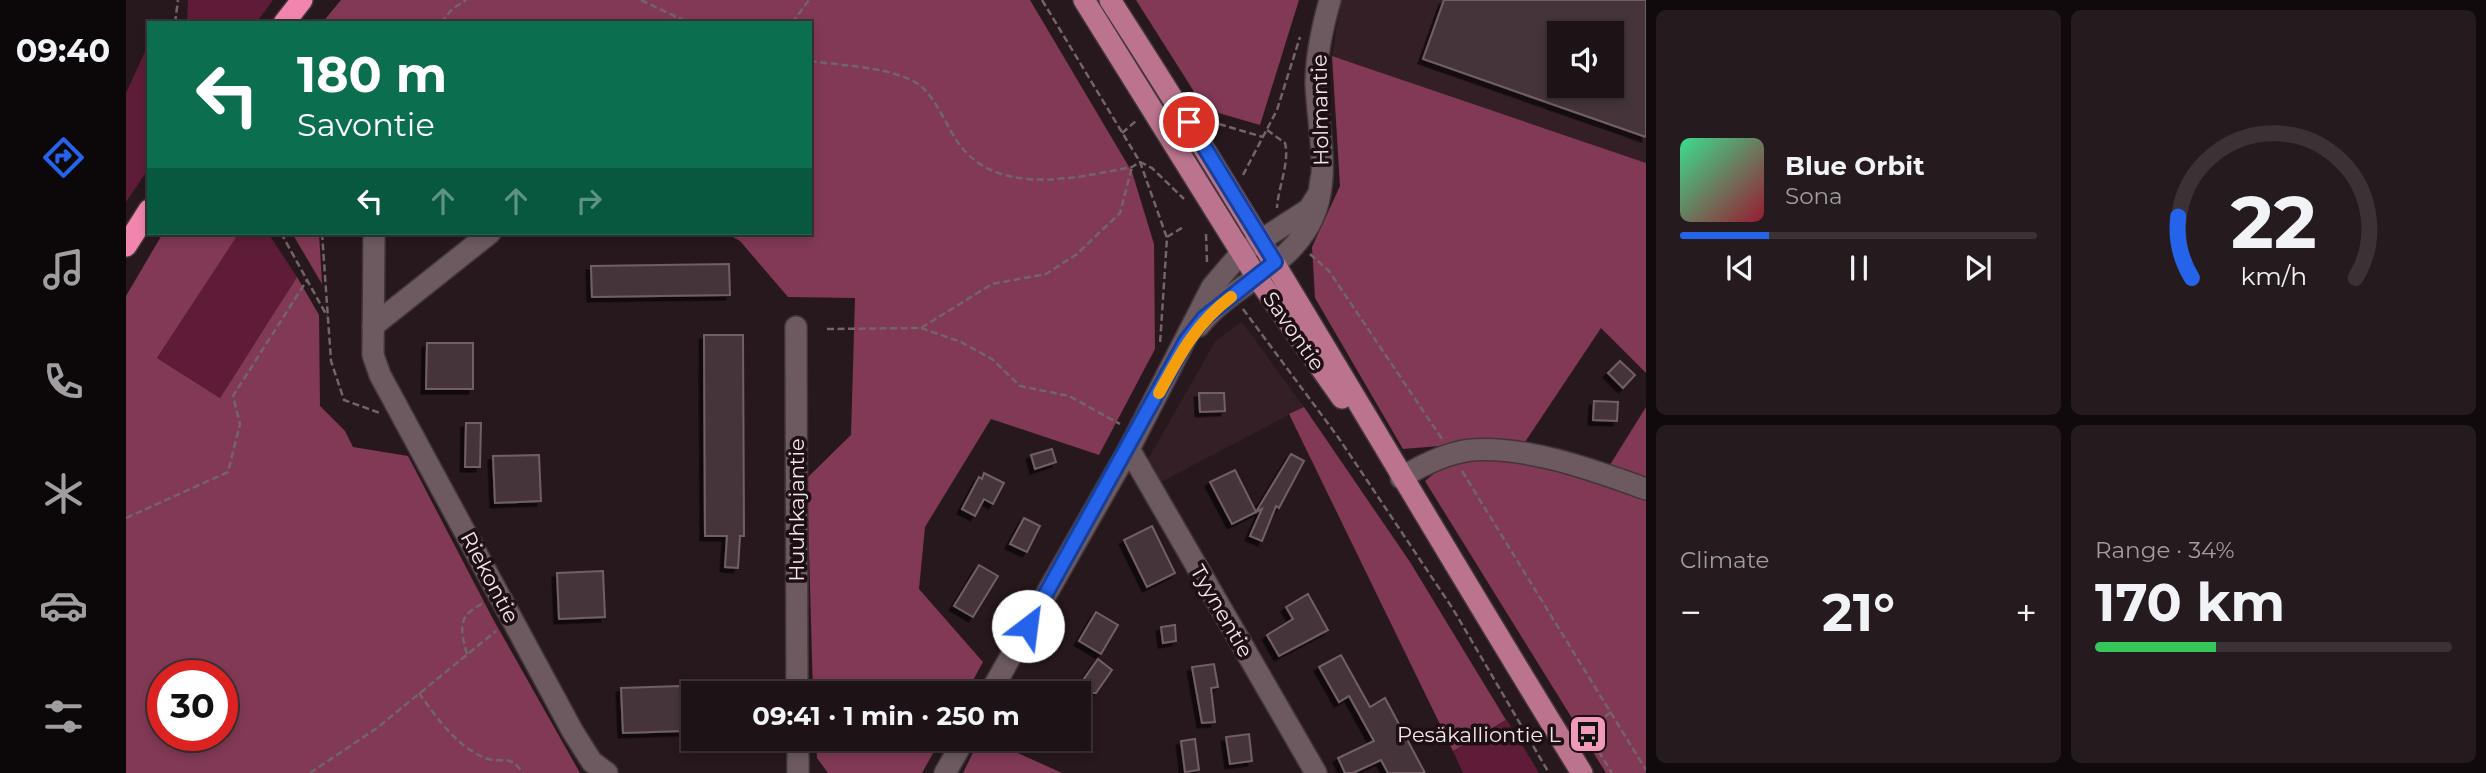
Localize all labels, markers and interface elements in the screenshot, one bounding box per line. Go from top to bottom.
map controls [1547,21,1624,98]
button: sound [1547,21,1624,98]
text: 09:40 [16,31,110,70]
text: 180 m [297,45,447,104]
icon: left [182,49,273,140]
street label: Holmantie [1307,54,1333,166]
pin [1159,92,1219,152]
icon: arrive [1170,103,1208,141]
text: Savontie [297,105,435,144]
icon: directions [39,133,88,182]
text: Blue Orbit [1785,150,1924,182]
text: 22 [2231,179,2316,267]
icon: left [351,182,389,220]
icon: ahead [424,182,462,220]
icon: ahead [497,182,535,220]
icon: right [570,182,608,220]
text: Sona [1785,182,1843,210]
icon: music [39,245,88,294]
icon: previous [1721,249,1759,287]
icon: pause [1840,249,1878,287]
icon: next [1959,249,1997,287]
text: km/h [2240,261,2307,291]
street label: Savontie [1258,287,1330,375]
icon: phone [39,357,88,406]
street label: Huuhkajantie [784,438,809,582]
icon: climate [39,469,88,518]
street label: Riekontie [456,527,524,627]
text: Range · 34% [2095,536,2235,564]
text: Climate [1680,546,1769,574]
street label: Tyynentie [1186,560,1258,662]
text: 170 km [2095,571,2285,634]
icon: car [39,581,88,630]
text: 21° [1822,581,1895,644]
position arrow [991,589,1065,663]
text: − [1680,589,1702,636]
text: + [2015,589,2037,636]
speed limit sign: 30 [147,660,238,751]
icon: filters [39,692,88,741]
text: 09:41 · 1 min · 250 m [752,700,1020,732]
bus stop icon: Pesäkalliontie L [1567,713,1609,755]
place label: Pesäkalliontie L [1397,722,1562,747]

